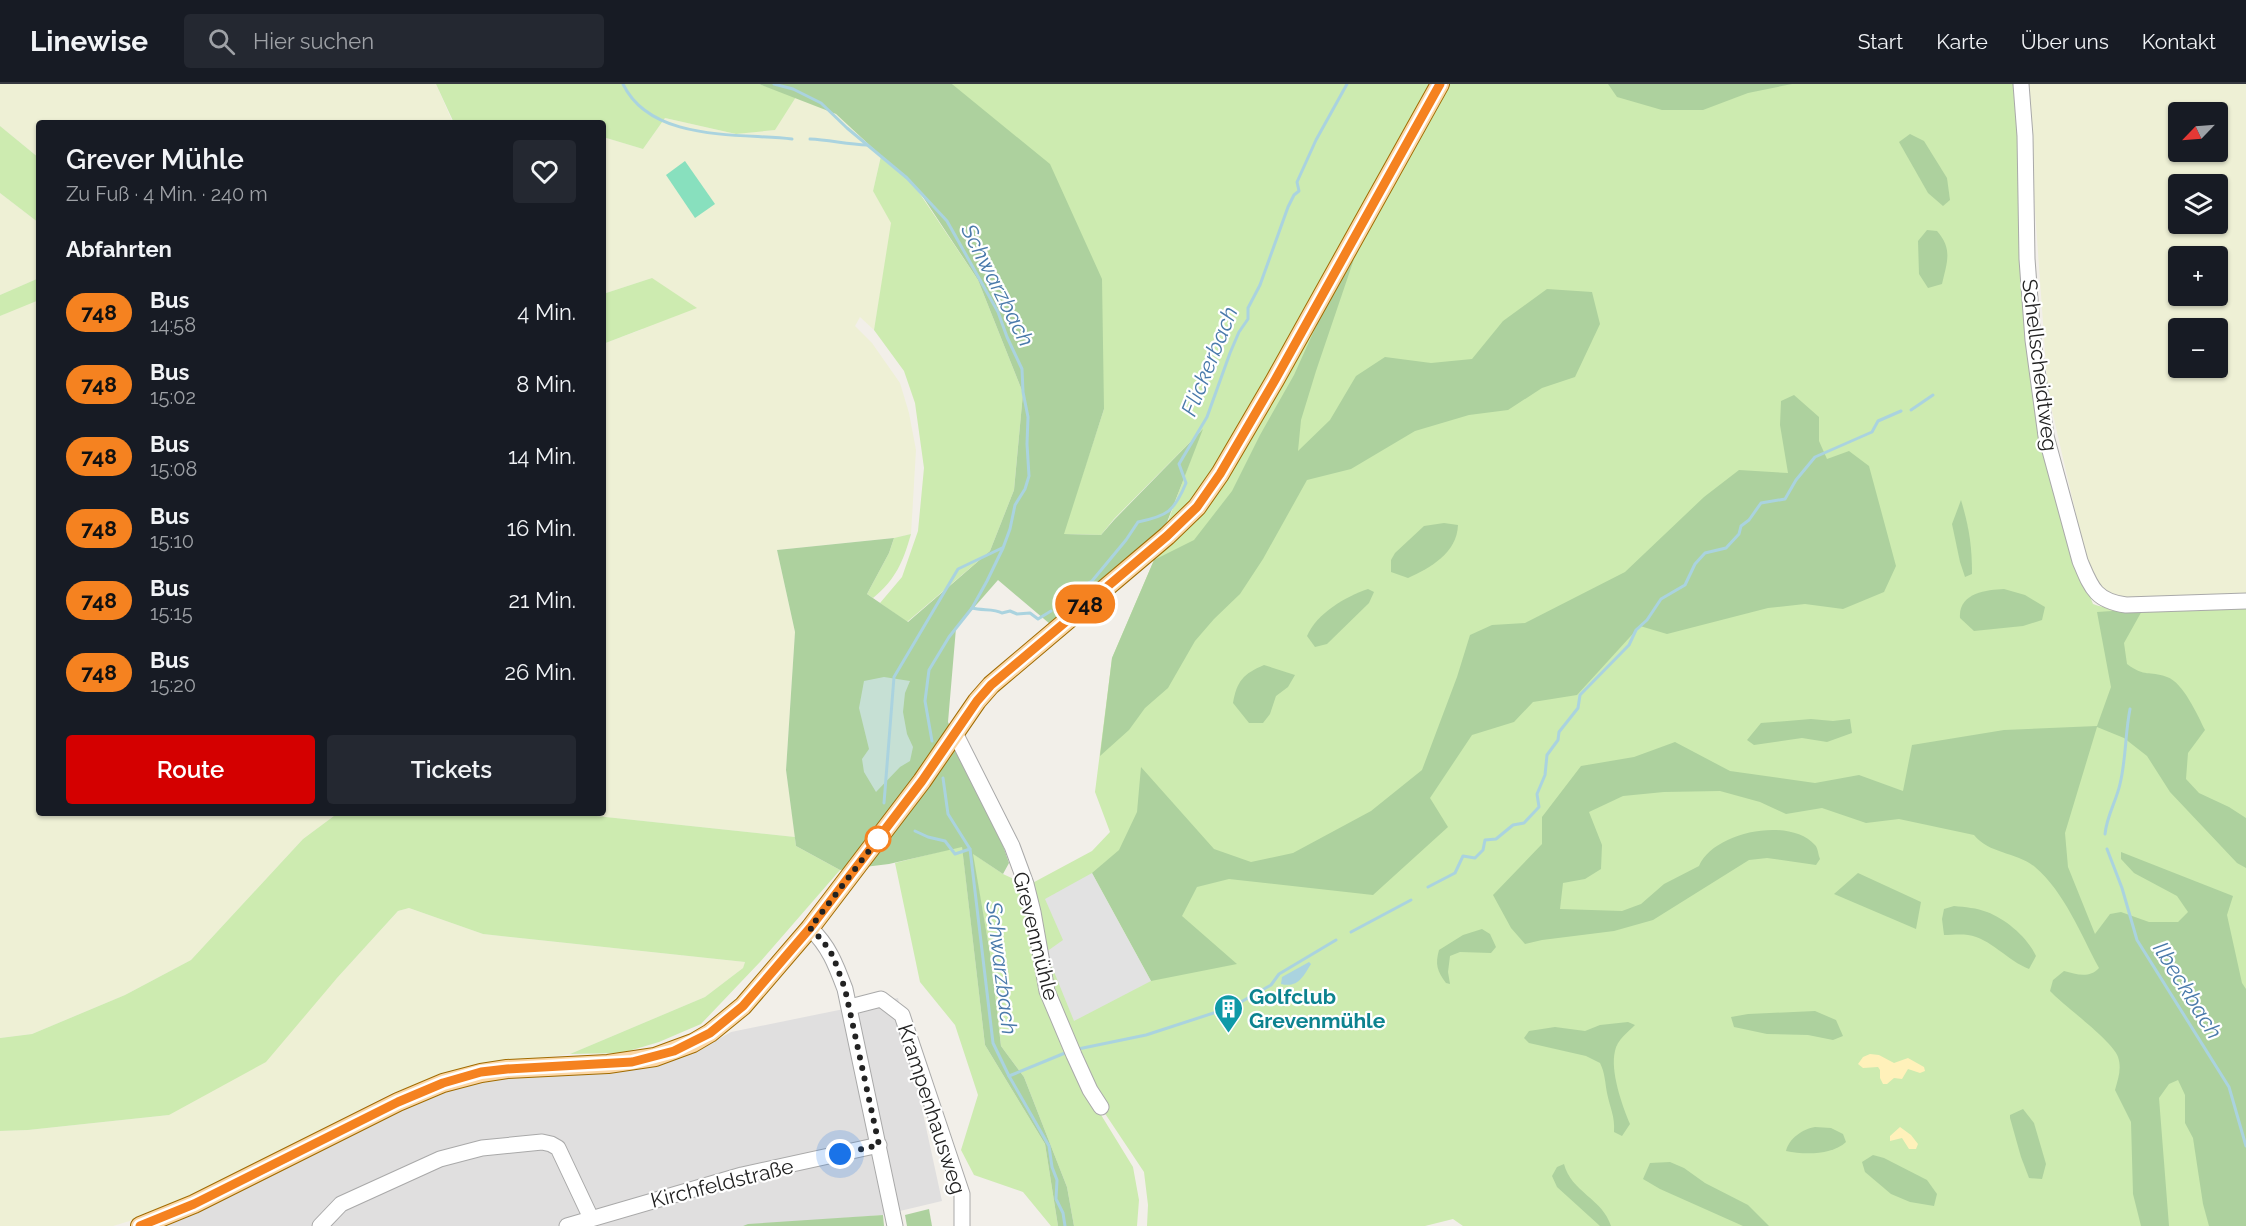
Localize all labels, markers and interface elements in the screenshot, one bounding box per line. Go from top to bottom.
search box [184,14,604,68]
text: Linewise [30,25,148,58]
icon: search [205,25,238,58]
text: Hier suchen [253,28,374,54]
text: Start [1858,29,1903,54]
text: Karte [1936,29,1988,54]
text: Über uns [2021,29,2109,54]
text: Kontakt [2142,29,2216,54]
north arrow [2168,102,2228,162]
map controls [2168,102,2228,378]
button: heart [513,140,576,203]
text: Grever Mühle [66,143,244,176]
button: layers [2168,174,2228,234]
text: Zu Fuß · 4 Min. · 240 m [66,182,268,206]
water label: Schwarzbach [956,219,1040,351]
text: Abfahrten [66,236,172,262]
button: + [2168,246,2228,306]
street label: Schellscheidtweg [2017,278,2063,452]
text: Bus [150,287,189,313]
text: 4 Min. [517,299,576,325]
text: 748 [81,300,117,325]
water label: Flickerbach [1175,302,1243,420]
text: 14:58 [150,313,196,337]
button: − [2168,318,2228,378]
text: Bus [150,359,189,385]
text: 8 Min. [516,371,576,397]
text: 748 [81,372,117,397]
text: 15:02 [150,385,196,409]
text: Bus [150,431,189,457]
text: 14 Min. [508,443,576,469]
text: 748 [81,444,117,469]
text: 15:08 [150,457,197,481]
text: Bus [150,503,189,529]
text: 16 Min. [507,515,576,541]
text: 748 [81,516,117,541]
text: 15:10 [150,529,194,553]
text: Bus [150,575,189,601]
line badge: 748 [1050,584,1120,624]
text: 21 Min. [508,587,576,613]
text: 748 [81,588,117,613]
text: 748 [1067,592,1103,617]
text: 15:15 [150,601,193,625]
text: Bus [150,647,189,673]
text: 26 Min. [505,659,576,685]
text: 748 [81,660,117,685]
text: 15:20 [150,673,196,697]
button: Route [66,735,315,804]
button: Tickets [327,735,576,804]
unlabelled marker [865,826,891,852]
street label: Grevenmühle [1008,869,1064,1003]
water label: Schwarzbach [981,899,1023,1036]
water label: Ilbeckbach [2148,937,2228,1043]
place label: Golfclub Grevenmühle [1249,984,1386,1033]
building icon: Golfclub Grevenmühle [1212,992,1244,1034]
street label: Krampenhausweg [893,1021,971,1197]
your location [825,1139,855,1169]
street label: Kirchfeldstraße [648,1153,796,1213]

